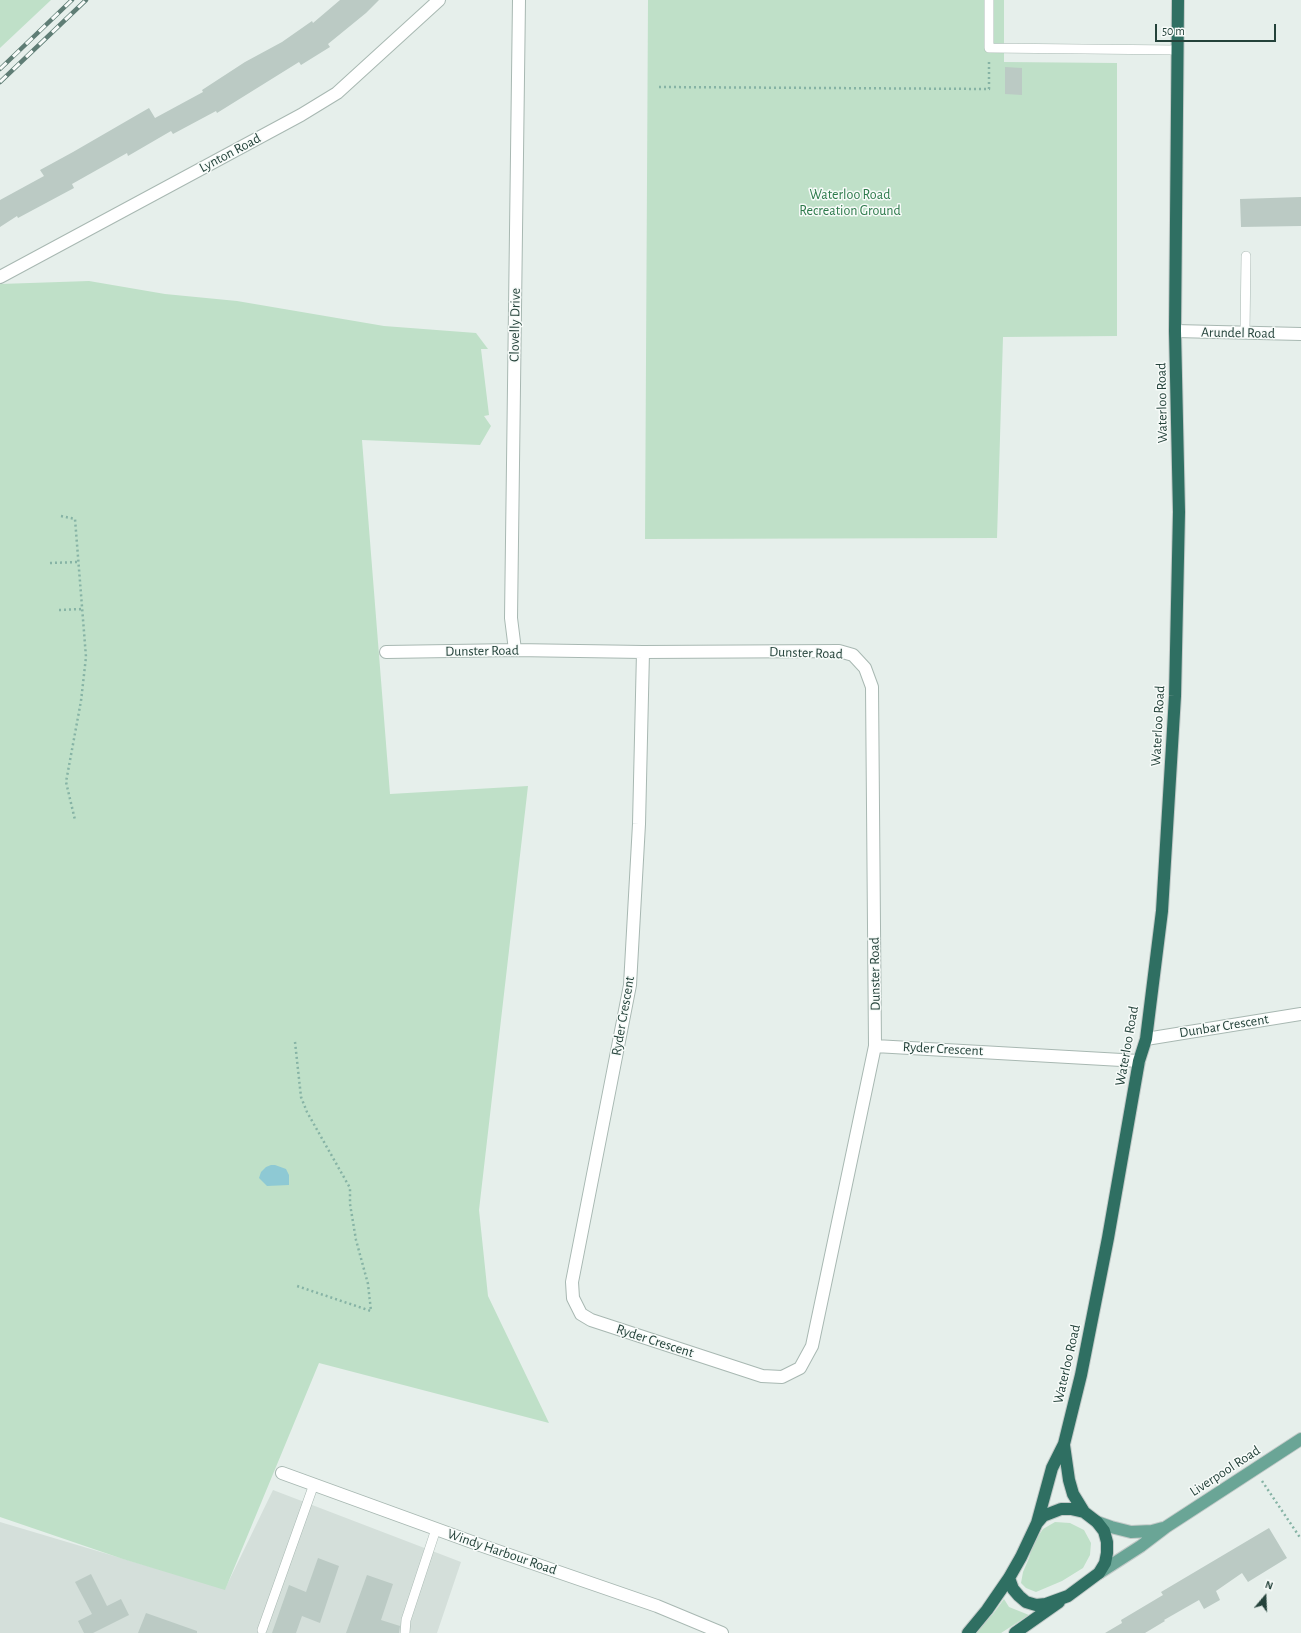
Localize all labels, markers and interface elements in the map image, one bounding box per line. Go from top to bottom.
scale bar [1157,16,1278,42]
text: 50 m [1162,25,1185,37]
street label: Lynton Road [196,130,264,176]
park label: Waterloo Road Recreation Ground [799,187,901,220]
street label: Clovelly Drive [506,288,524,362]
street label: Arundel Road [1201,324,1275,342]
street label: Waterloo Road [1153,362,1171,444]
street label: Dunster Road [445,642,519,660]
street label: Dunster Road [769,643,843,663]
street label: Waterloo Road [1147,685,1169,767]
street label: Dunster Road [866,937,884,1011]
street label: Ryder Crescent [608,975,638,1057]
street label: Waterloo Road [1112,1005,1142,1087]
street label: Dunbar Crescent [1178,1011,1270,1041]
street label: Ryder Crescent [902,1039,984,1059]
street label: Ryder Crescent [614,1321,696,1361]
street label: Waterloo Road [1050,1323,1084,1405]
street label: Liverpool Road [1187,1442,1263,1500]
street label: Windy Harbour Road [445,1525,559,1579]
north arrow [1245,1577,1285,1617]
text: N [1264,1579,1274,1592]

